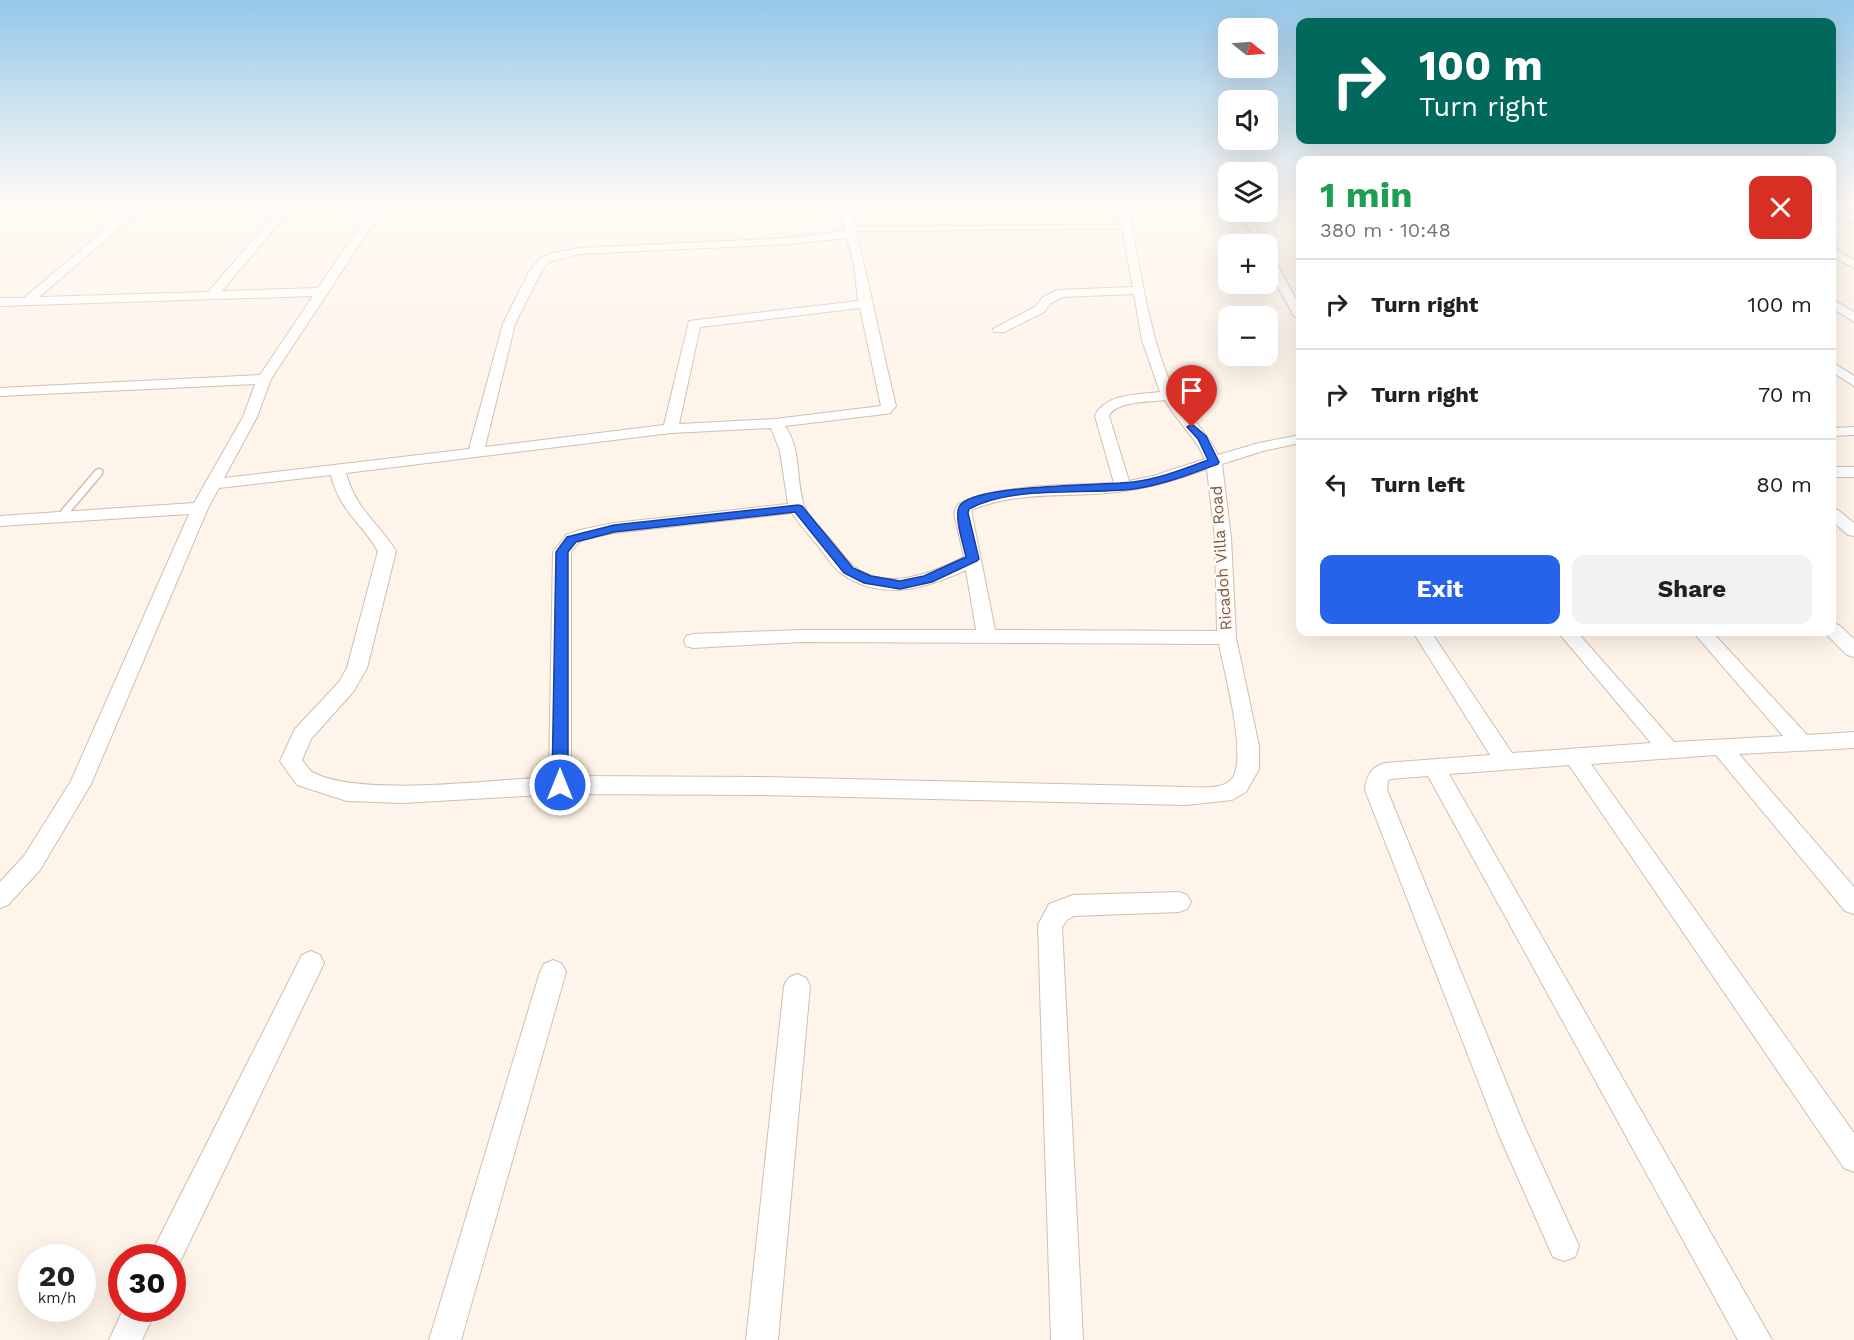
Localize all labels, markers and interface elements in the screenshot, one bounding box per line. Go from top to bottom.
north arrow [1218,18,1278,78]
map controls [1218,18,1278,366]
text: 100 m [1419,41,1543,90]
icon: right [1320,42,1398,120]
button: sound [1218,90,1278,150]
text: Turn right [1419,91,1548,123]
button: layers [1218,162,1278,222]
text: 1 min [1320,174,1412,216]
button: close [1749,176,1812,239]
text: 380 m · 10:48 [1320,218,1451,242]
button: + [1218,234,1278,294]
icon: right [1320,288,1353,321]
text: Turn right [1371,292,1478,317]
text: 100 m [1748,292,1812,317]
button: − [1218,306,1278,366]
pin [1166,365,1217,427]
icon: arrive [1175,374,1208,407]
icon: right [1320,378,1353,411]
text: Turn right [1371,382,1478,407]
text: 70 m [1758,382,1812,407]
icon: left [1320,468,1353,501]
text: Turn left [1371,472,1465,497]
text: 80 m [1756,472,1812,497]
street label: Ricadoh Villa Road [1206,485,1236,631]
button: Exit [1320,555,1560,624]
button: Share [1572,555,1812,624]
position arrow [528,753,592,817]
speed limit sign: 30 [108,1244,186,1322]
text: 20 [38,1258,76,1293]
text: km/h [38,1289,76,1307]

